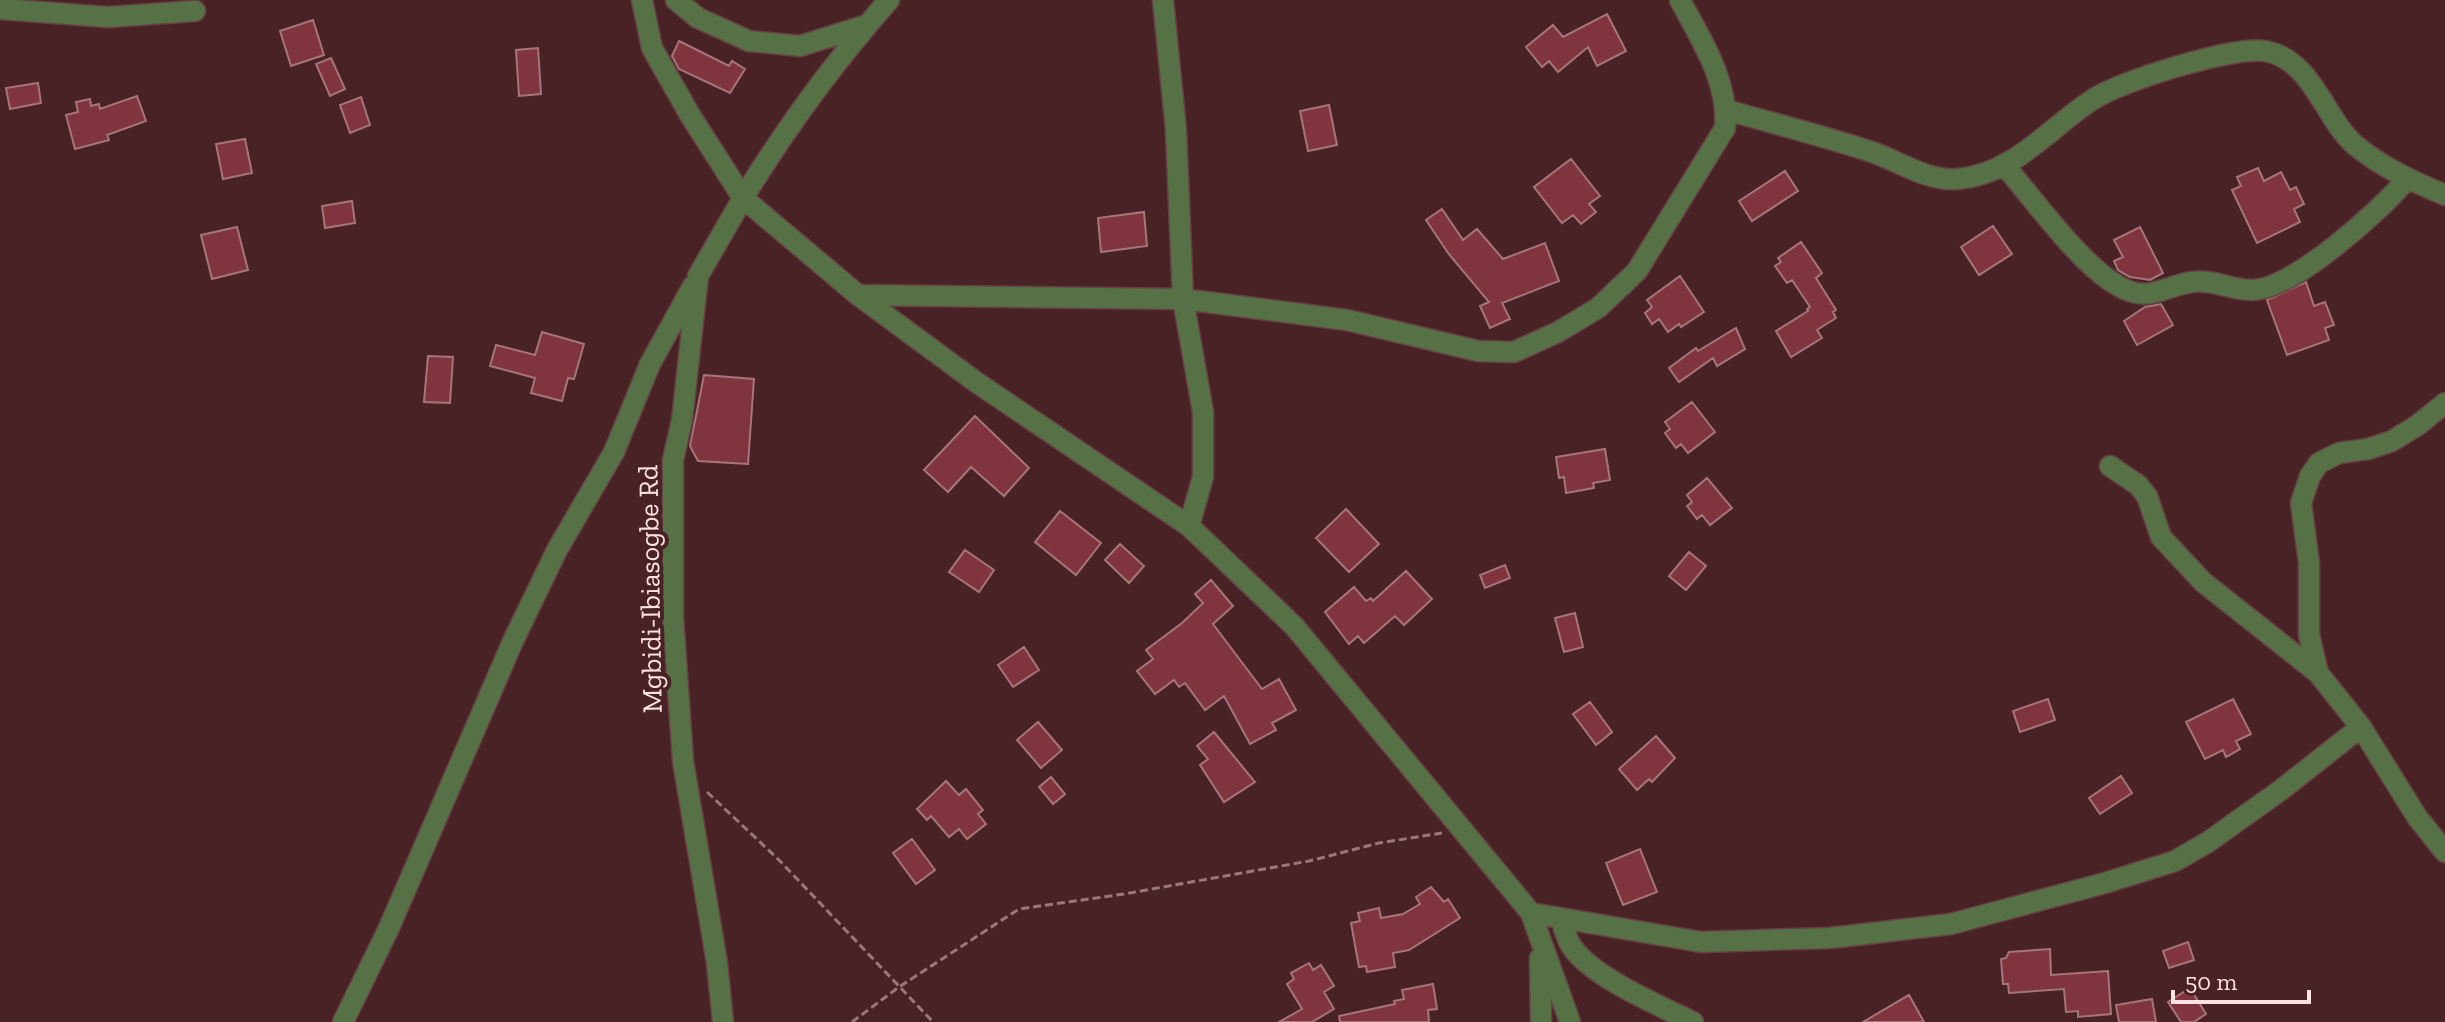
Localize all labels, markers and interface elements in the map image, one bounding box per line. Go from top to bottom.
street label: Mgbidi-Ibiasogbe Rd [631,465,669,713]
scale bar [2173,954,2309,1004]
text: 50 m [2185,967,2238,996]

